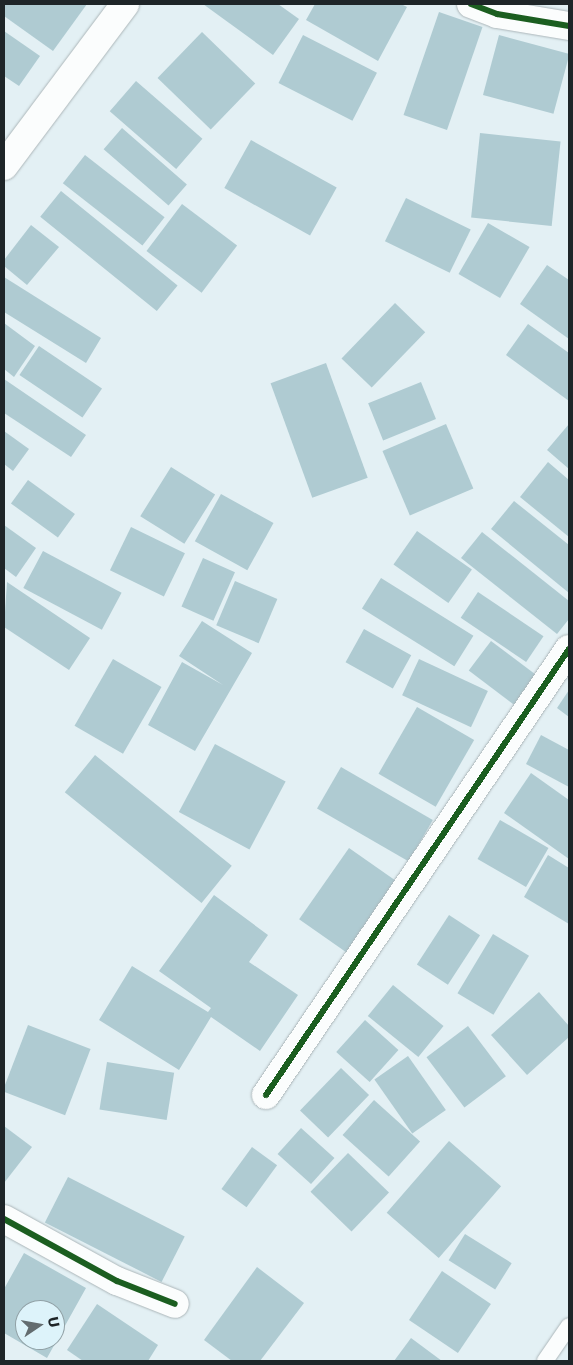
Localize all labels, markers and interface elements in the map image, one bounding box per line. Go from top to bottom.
north arrow [15,1300,65,1350]
text: U [45,1315,63,1329]

